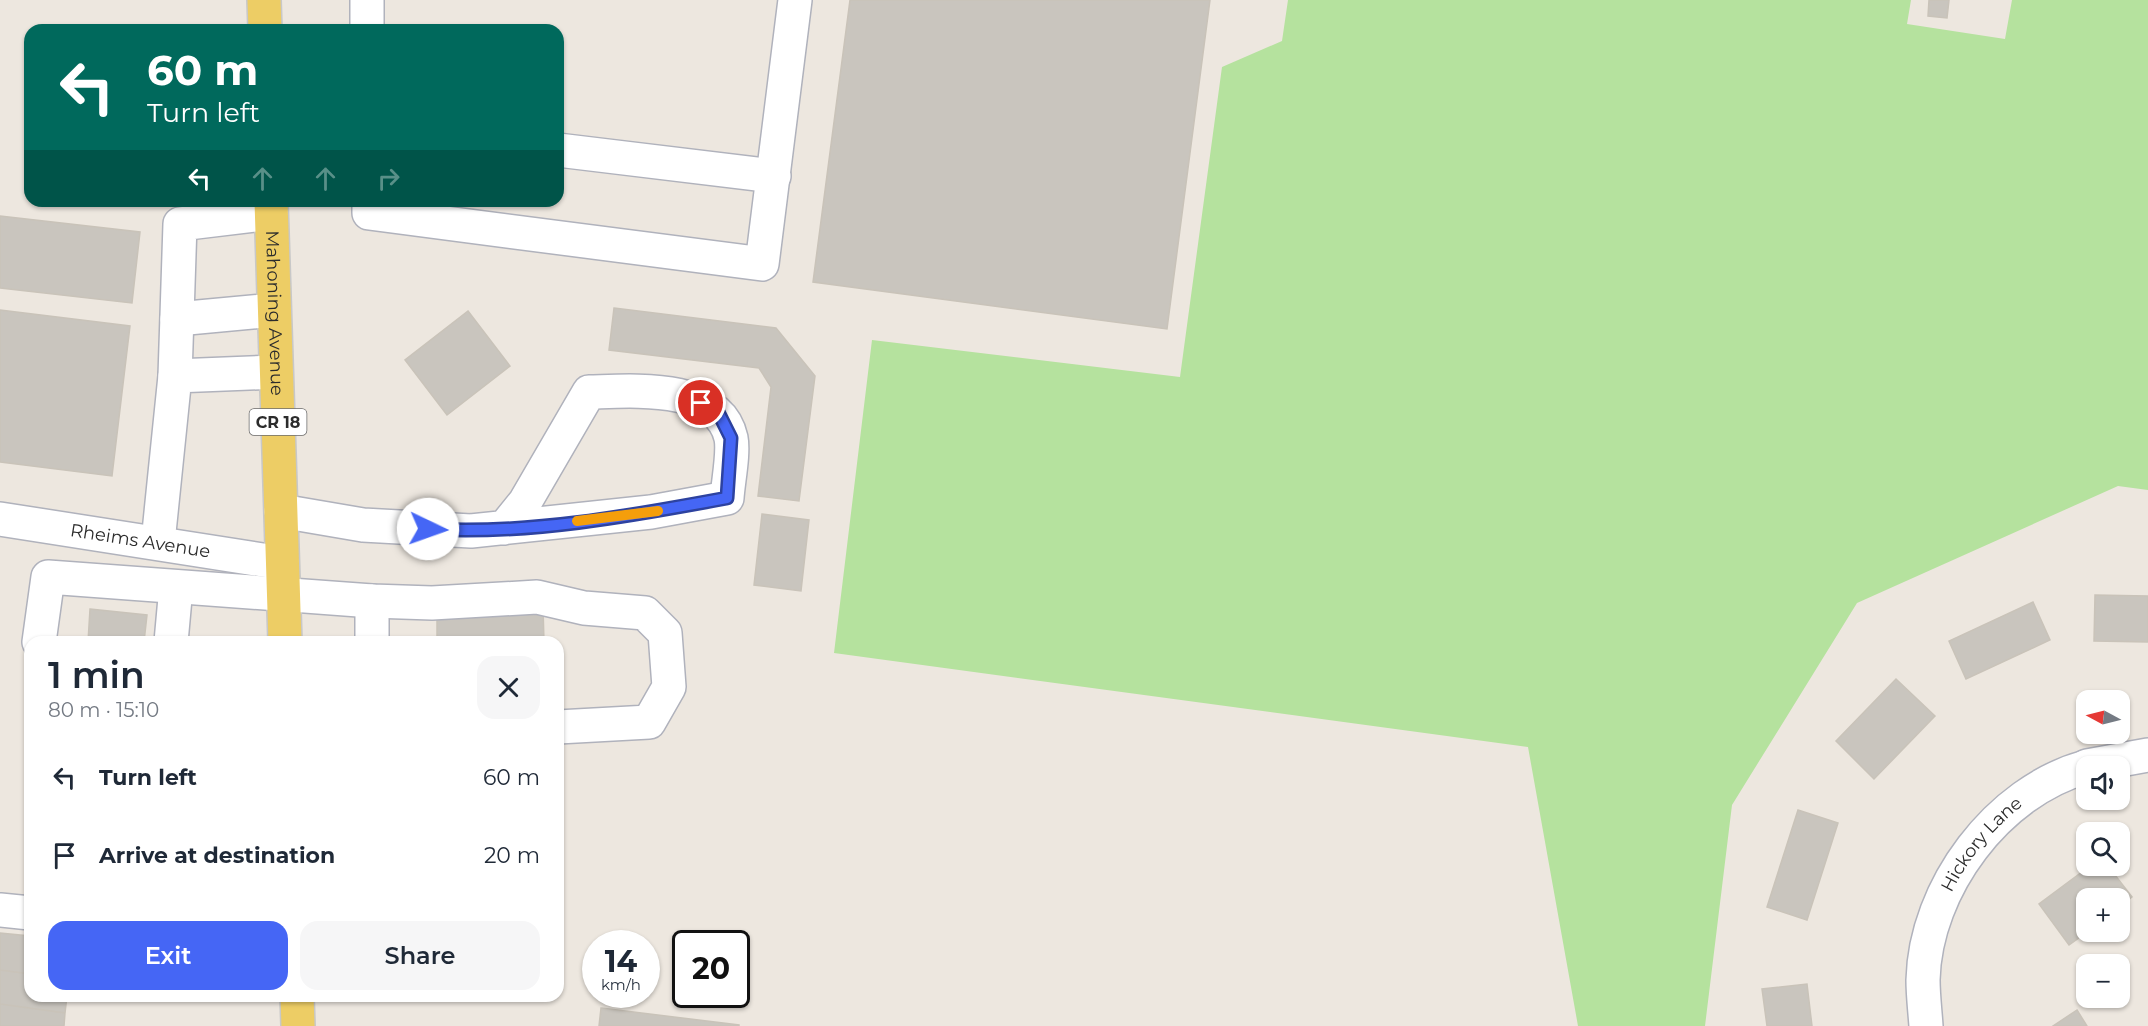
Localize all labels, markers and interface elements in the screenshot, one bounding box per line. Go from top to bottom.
text: 60 m [147,44,258,96]
icon: left [48,48,126,126]
text: Turn left [147,96,260,129]
icon: left [183,162,216,195]
icon: ahead [246,162,279,195]
icon: ahead [309,162,342,195]
icon: right [372,162,405,195]
street label: Mahoning Avenue [261,230,288,396]
pin [675,377,726,428]
icon: arrive [684,386,717,419]
road number: CR 18 [250,409,306,435]
position arrow [396,497,460,561]
street label: Rheims Avenue [69,519,212,563]
text: 1 min [48,653,145,697]
button: close [477,656,540,719]
north arrow [2076,690,2130,744]
map controls [2076,690,2130,1008]
text: 80 m · 15:10 [48,698,159,722]
button: sound [2076,756,2130,810]
icon: left [48,761,81,794]
text: Turn left [99,764,197,791]
text: 60 m [483,764,540,791]
street label: Hickory Lane [1936,792,2027,895]
button: search [2076,822,2130,876]
icon: arrive [48,839,81,872]
text: Arrive at destination [99,842,335,869]
text: 20 m [484,842,540,869]
button: + [2076,888,2130,942]
button: Exit [48,921,288,990]
button: Share [300,921,540,990]
speed limit sign: 20 [672,930,750,1008]
text: 14 [605,943,637,980]
button: − [2076,954,2130,1008]
text: km/h [601,975,641,994]

